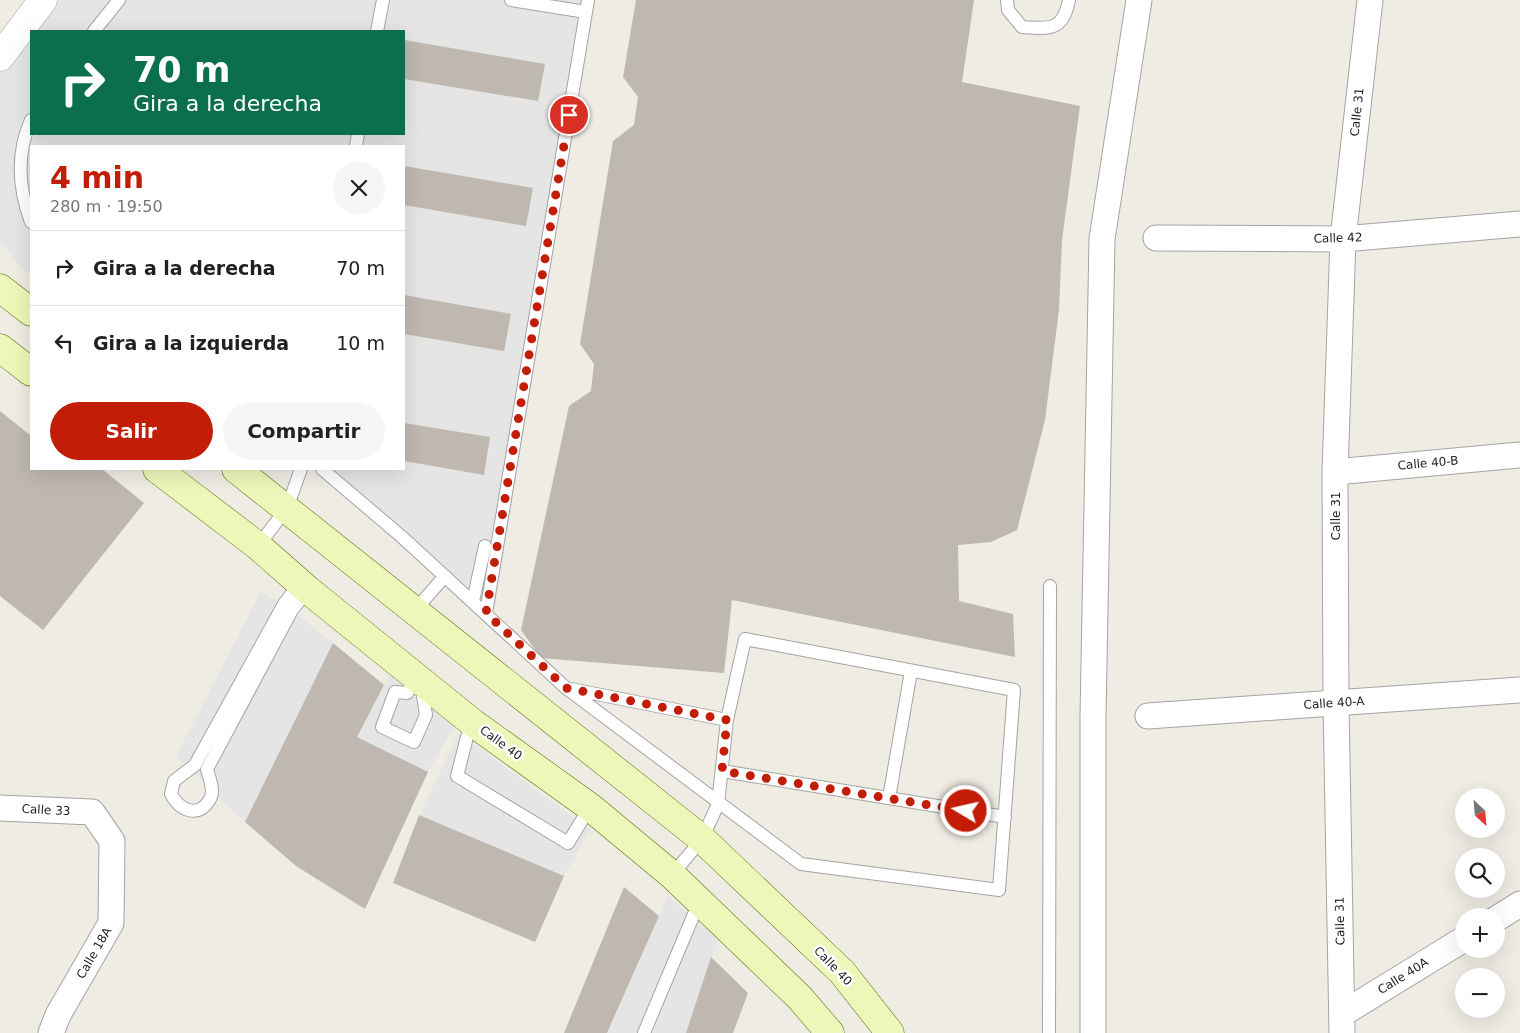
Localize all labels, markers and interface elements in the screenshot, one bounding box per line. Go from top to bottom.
icon: right [50,50,115,115]
text: 70 m [133,50,230,90]
street label: Calle 31 [1347,87,1367,137]
text: Gira a la derecha [133,91,322,116]
pin [548,94,590,136]
icon: arrive [555,101,583,129]
text: 4 min [50,160,144,195]
button: close [333,162,385,214]
text: 280 m · 19:50 [50,197,163,216]
street label: Calle 42 [1313,230,1363,246]
icon: right [50,254,78,282]
text: Gira a la derecha [93,257,276,279]
text: 70 m [336,257,385,279]
icon: left [50,329,78,357]
text: Gira a la izquierda [93,332,289,354]
text: 10 m [336,332,385,354]
button: Salir [50,402,213,460]
button: Compartir [223,402,385,460]
street label: Calle 40-B [1397,453,1459,473]
street label: Calle 31 [1329,492,1343,540]
street label: Calle 40-A [1303,694,1366,712]
street label: Calle 40 [477,723,525,763]
position arrow [939,784,991,836]
north arrow [1455,788,1505,838]
map controls [1455,788,1505,1018]
street label: Calle 33 [21,802,71,818]
button: search [1455,848,1505,898]
street label: Calle 31 [1333,896,1347,946]
button: + [1455,908,1505,958]
street label: Calle 18A [74,924,115,981]
street label: Calle 40 [811,944,855,988]
street label: Calle 40A [1375,955,1432,997]
button: − [1455,968,1505,1018]

